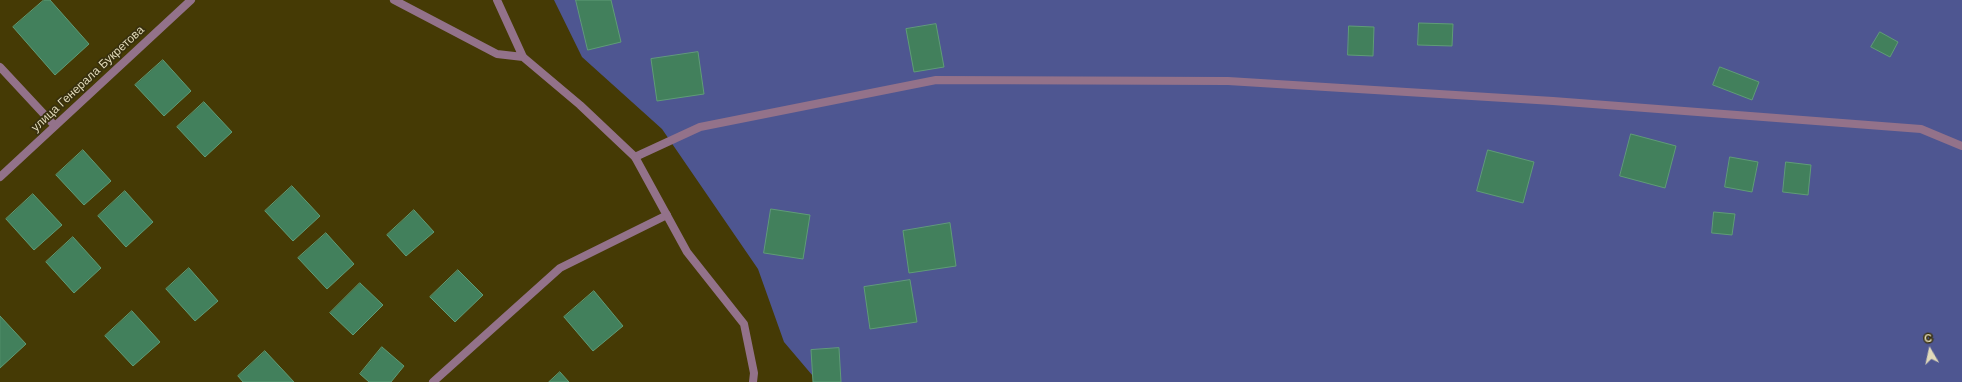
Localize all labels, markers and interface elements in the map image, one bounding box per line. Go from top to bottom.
street label: улица Генерала Букретова [29,23,147,135]
north arrow [1910,330,1950,370]
text: С [1923,332,1933,345]

